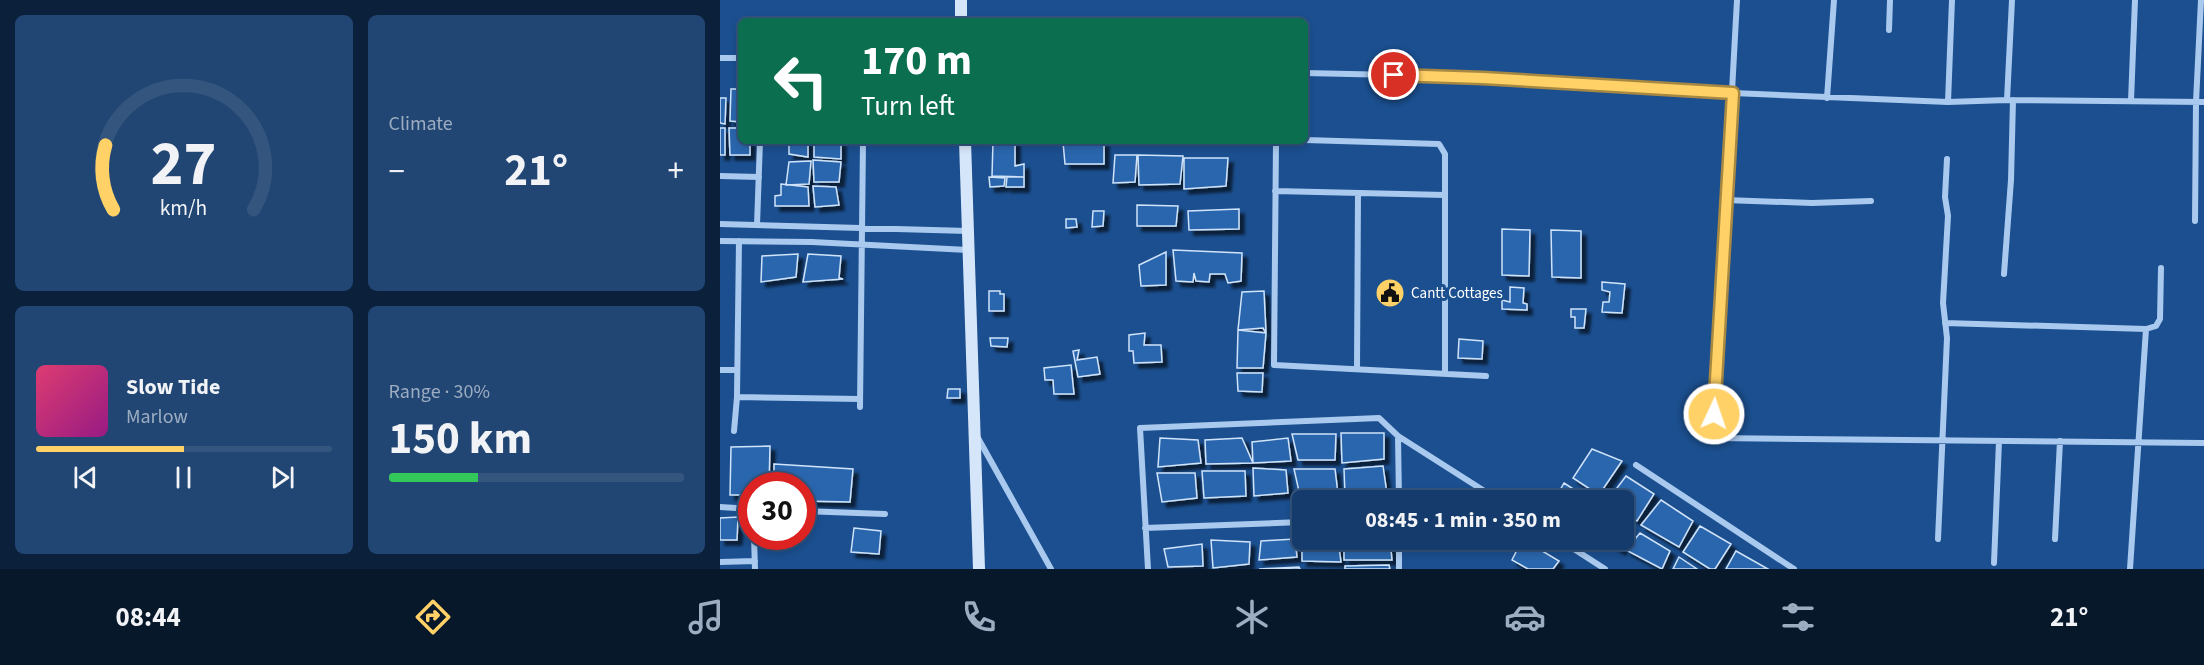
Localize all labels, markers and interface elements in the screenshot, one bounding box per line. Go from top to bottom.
text: 170 m [861,31,972,91]
icon: left [762,42,840,120]
pin [1368,49,1419,100]
icon: arrive [1377,58,1410,91]
text: Turn left [861,87,955,126]
text: Climate [389,110,453,138]
text: 27 [151,120,217,209]
text: 21° [504,139,568,203]
text: − [389,148,405,195]
text: + [668,148,684,195]
text: km/h [160,193,208,224]
public building icon: Cantt Cottages [1374,277,1406,309]
place label: Cantt Cottages [1411,283,1503,304]
text: Slow Tide [126,371,220,403]
text: Range · 30% [389,378,490,406]
position arrow [1682,382,1746,446]
text: Marlow [126,403,188,431]
text: 150 km [389,407,532,471]
icon: previous [69,461,102,494]
icon: pause [167,461,200,494]
icon: next [266,461,299,494]
speed limit sign: 30 [738,472,816,550]
text: 08:45 · 1 min · 350 m [1365,504,1561,536]
icon: directions [412,596,454,638]
icon: music [685,596,727,638]
icon: phone [958,596,1000,638]
icon: climate [1231,596,1273,638]
icon: car [1504,596,1546,638]
icon: filters [1777,596,1819,638]
text: 08:44 [116,598,181,637]
text: 21° [2050,598,2088,637]

